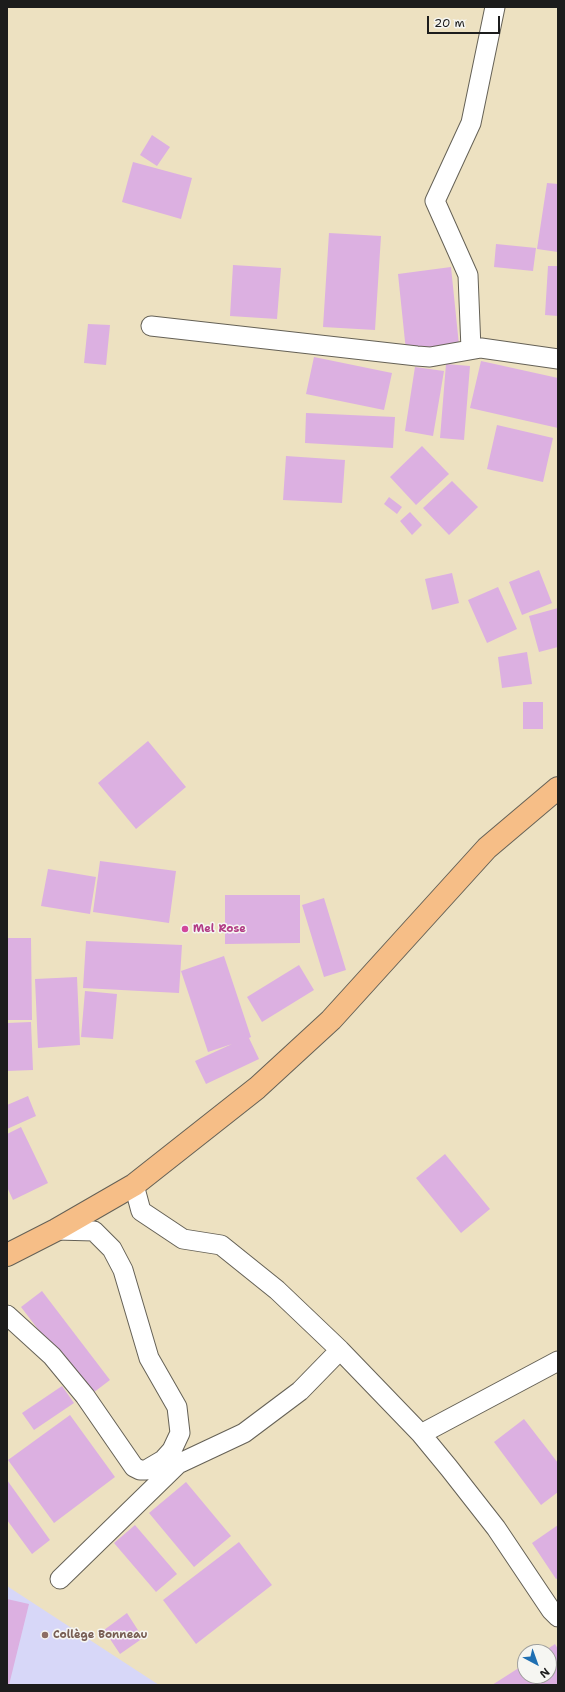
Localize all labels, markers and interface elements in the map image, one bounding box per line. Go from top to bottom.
scale bar [429,8,502,34]
text: 20 m [434,15,465,31]
place label: Mel Rose [193,922,246,936]
marker: Mel Rose [180,924,190,934]
place label: Collège Bonneau [53,1628,147,1642]
marker: Collège Bonneau [40,1630,50,1640]
north arrow [517,1644,557,1684]
text: N [536,1664,553,1681]

